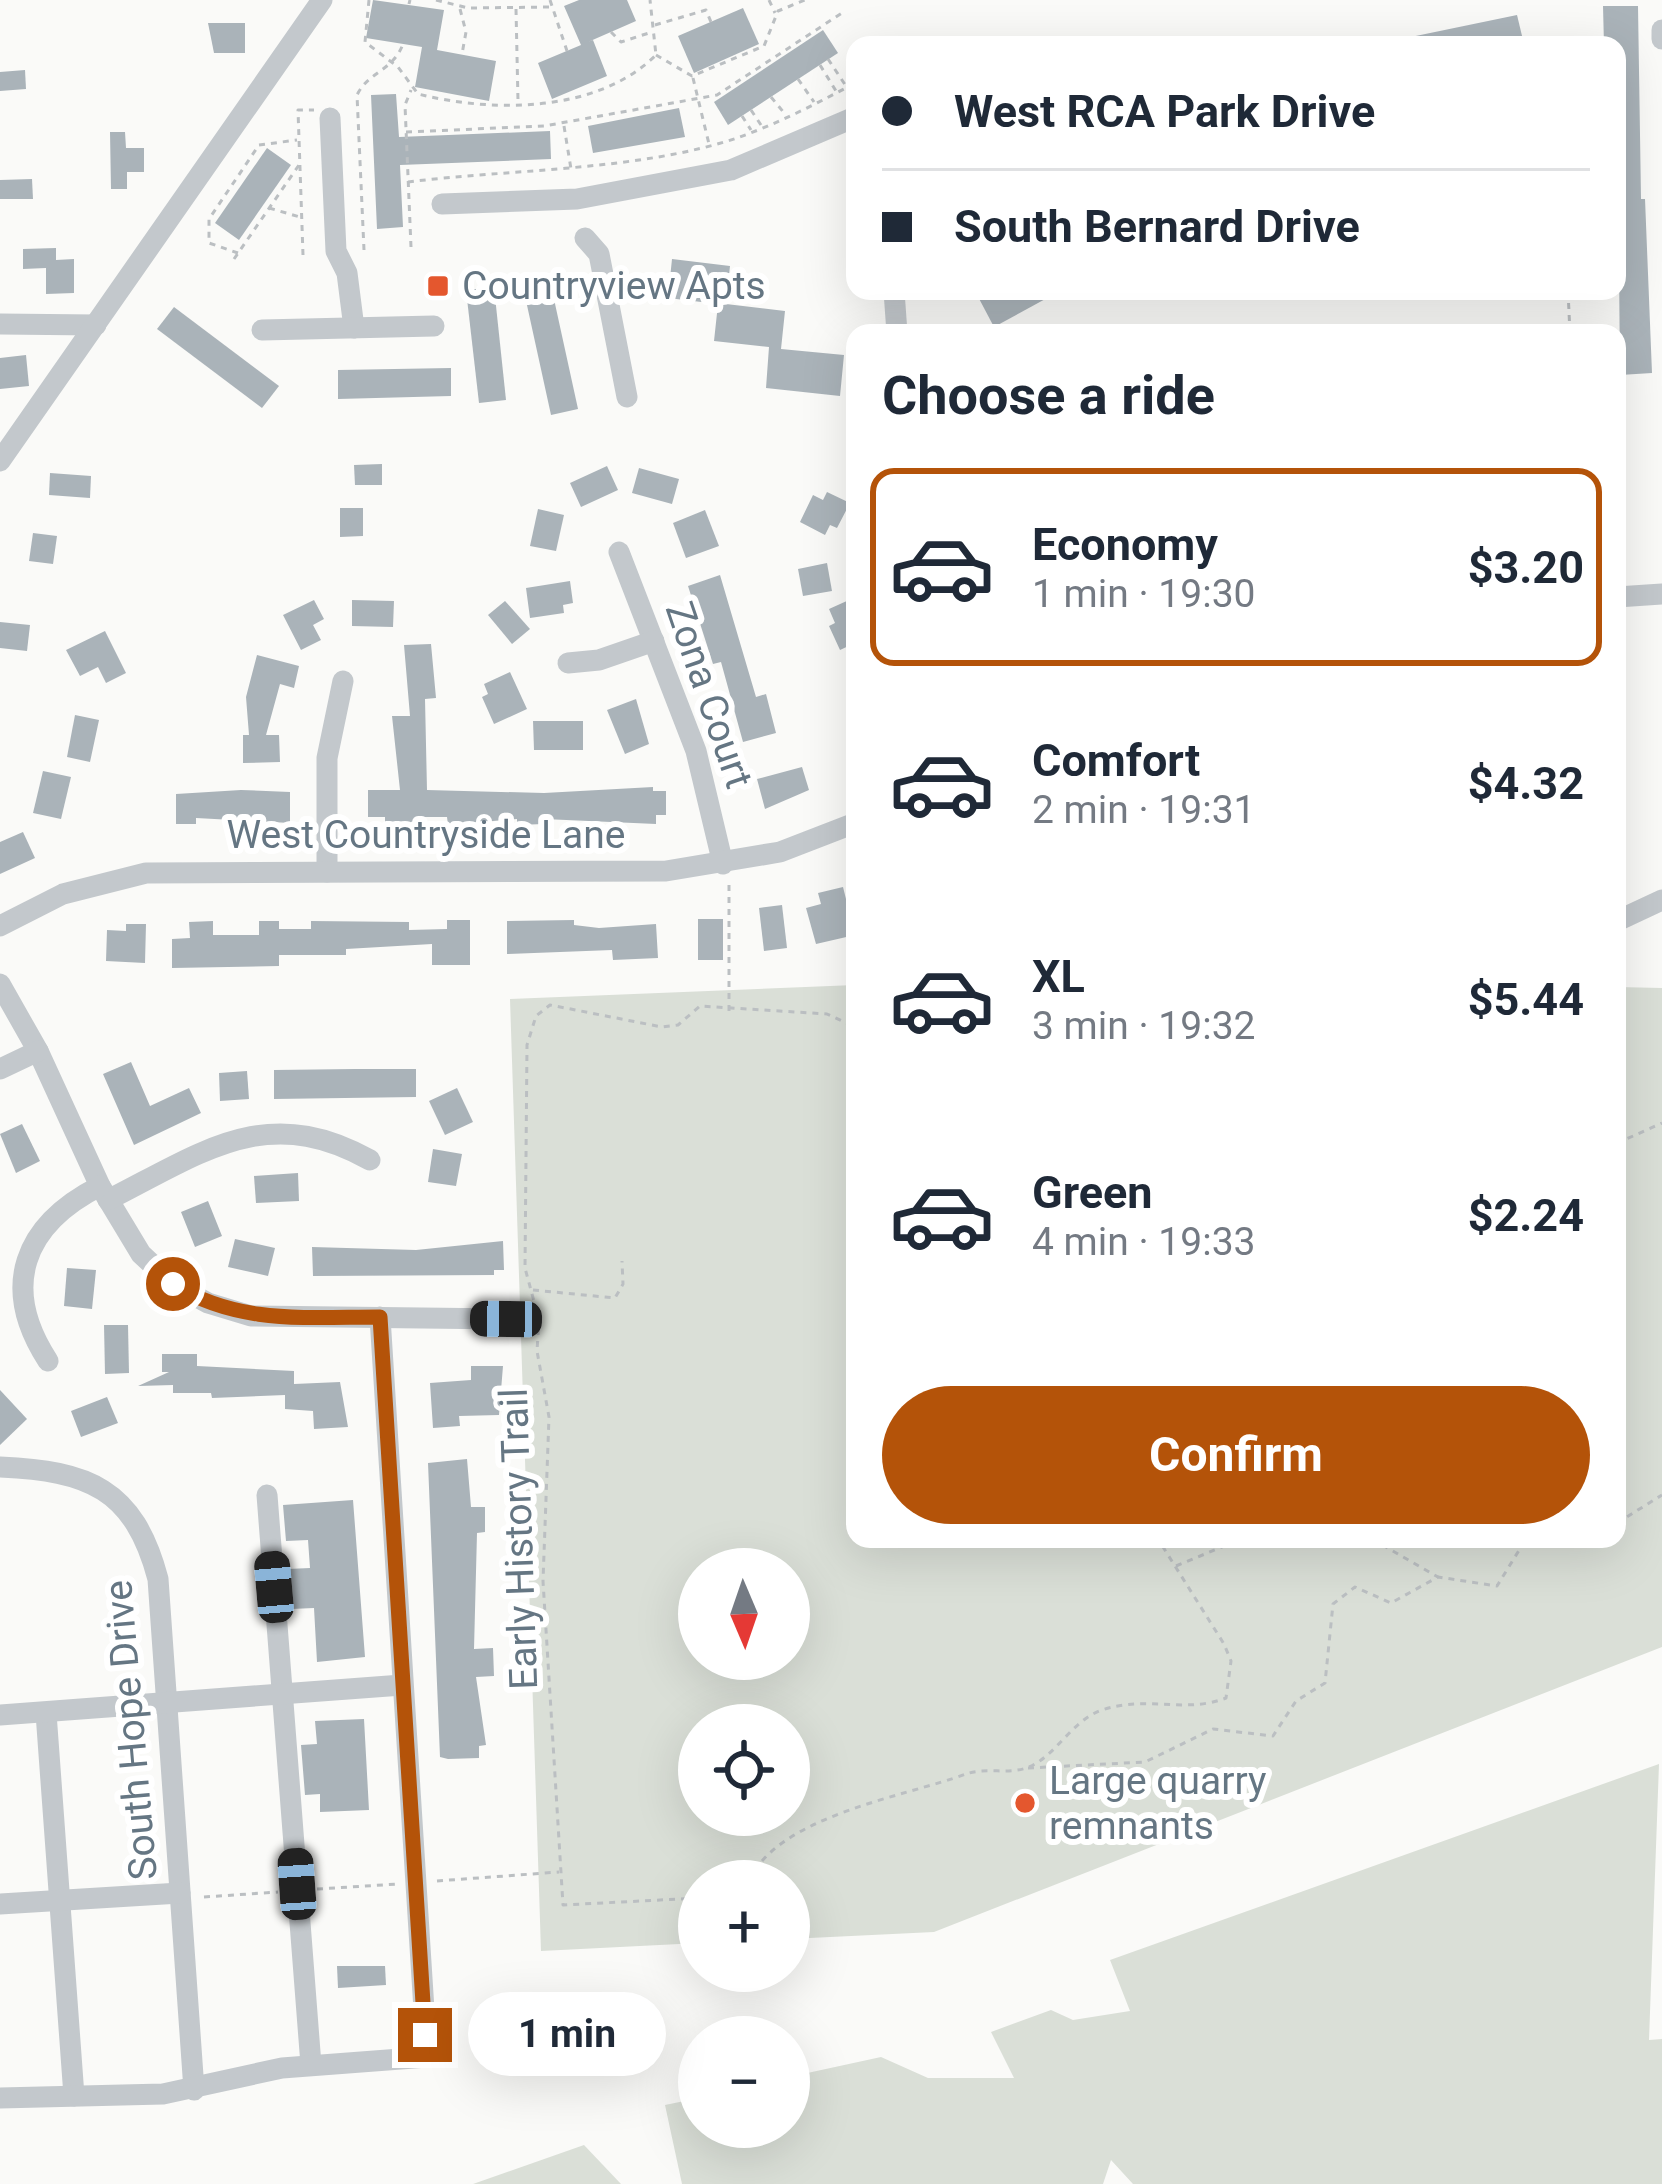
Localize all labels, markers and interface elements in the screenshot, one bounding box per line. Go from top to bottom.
text: West RCA Park Drive [954,85,1375,138]
text: South Bernard Drive [954,200,1360,253]
place label: Countryview Apts [462,263,766,309]
marker: Countryview Apts [425,273,451,299]
text: Choose a ride [882,364,1215,427]
icon: car [888,513,996,621]
text: Economy [1032,518,1218,571]
text: $3.20 [1468,541,1584,594]
text: 1 min · 19:30 [1032,571,1255,617]
street label: Zona Court [656,596,762,794]
icon: car [888,729,996,837]
text: Comfort [1032,734,1200,787]
text: $4.32 [1468,757,1584,810]
text: 2 min · 19:31 [1032,787,1255,833]
street label: West Countryside Lane [226,812,626,858]
icon: car [888,945,996,1053]
text: XL [1032,950,1085,1003]
text: $5.44 [1468,973,1584,1026]
text: 3 min · 19:32 [1032,1003,1255,1049]
icon: car [888,1161,996,1269]
text: Green [1032,1166,1153,1219]
text: $2.24 [1468,1189,1584,1242]
text: 4 min · 19:33 [1032,1219,1255,1265]
route start [146,1257,200,1311]
car [470,1300,542,1338]
button: Confirm [882,1386,1590,1524]
street label: Early History Trail [491,1387,547,1691]
north arrow [678,1548,810,1680]
map controls [678,1548,810,2148]
car [253,1550,295,1624]
street label: South Hope Drive [95,1578,167,1882]
button: locate [678,1704,810,1836]
place label: Large quarry remnants [1049,1758,1266,1849]
marker: Large quarry remnants [1012,1790,1038,1816]
car [277,1847,317,1921]
button: + [678,1860,810,1992]
callout: 1 min [467,1993,665,2077]
route end [398,2008,452,2062]
text: 1 min [518,2011,616,2057]
button: − [678,2016,810,2148]

